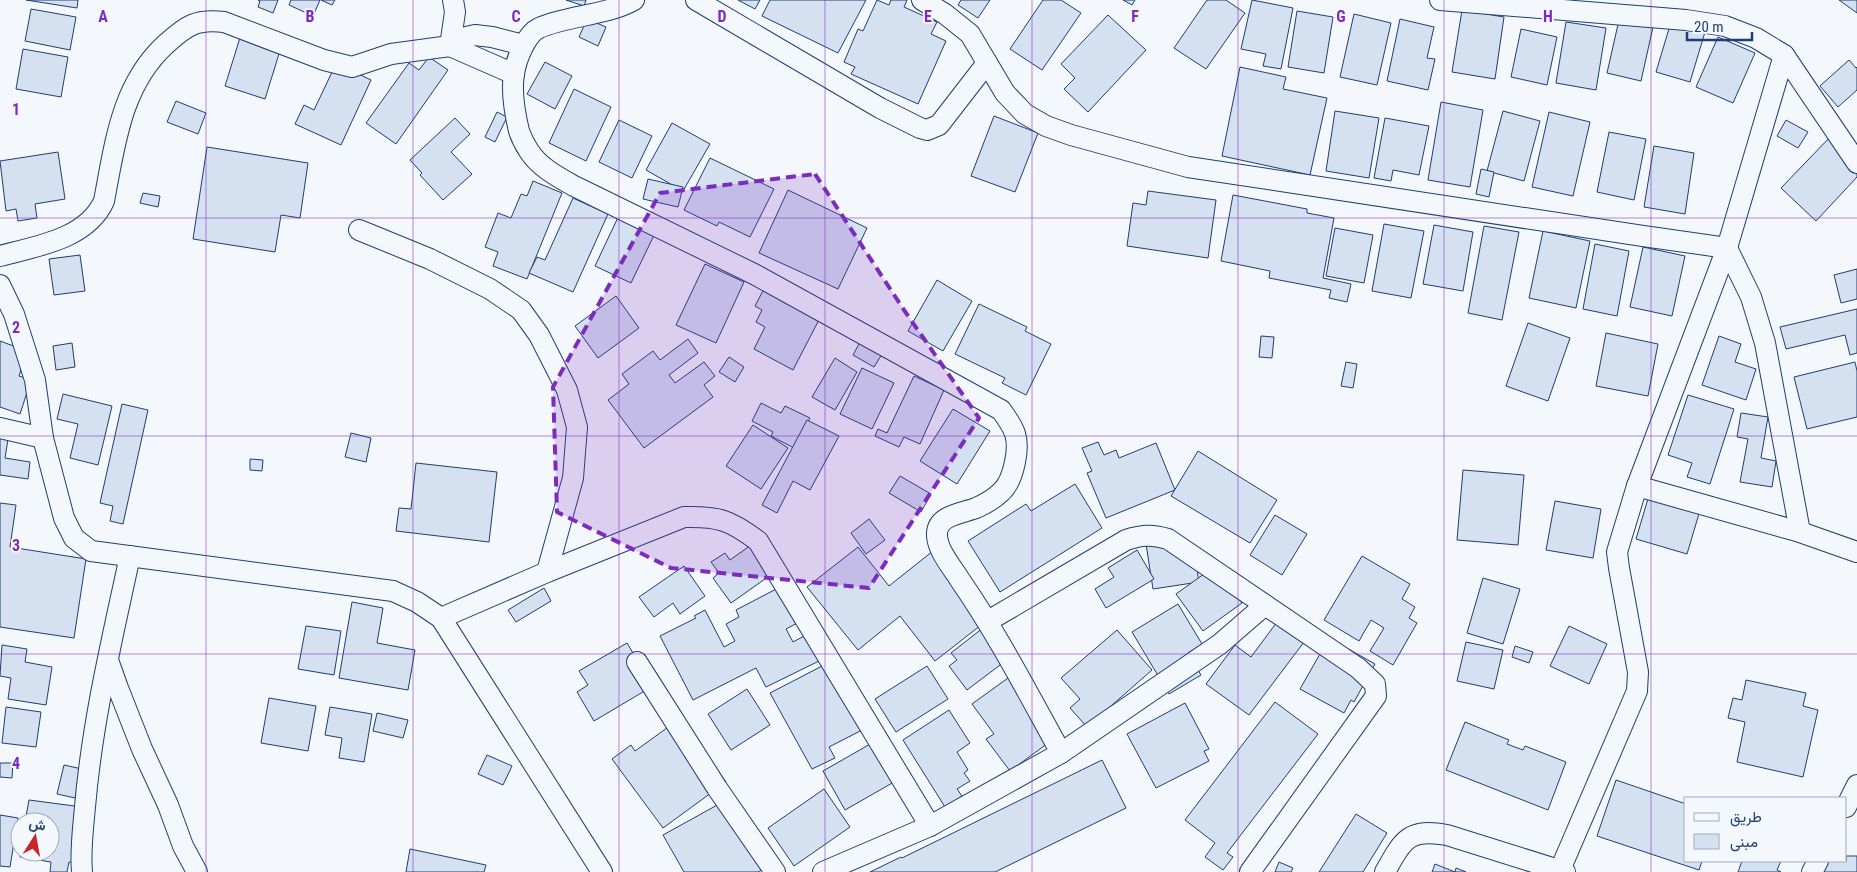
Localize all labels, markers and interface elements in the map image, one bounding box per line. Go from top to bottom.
text: A [98,7,108,26]
text: B [306,7,315,26]
text: C [511,7,521,26]
text: D [717,7,727,26]
text: E [924,7,932,26]
text: F [1131,7,1139,26]
text: G [1336,7,1346,26]
text: H [1543,7,1553,26]
scale bar [1687,10,1752,42]
text: 20 m [1694,18,1724,36]
text: 1 [12,100,20,119]
text: 2 [12,318,20,337]
text: 3 [12,536,20,555]
text: 4 [12,754,20,773]
legend [1684,797,1847,862]
text: طريق [1730,808,1762,827]
north arrow [10,812,60,862]
text: ش [28,815,47,835]
text: مبنى [1730,833,1758,852]

